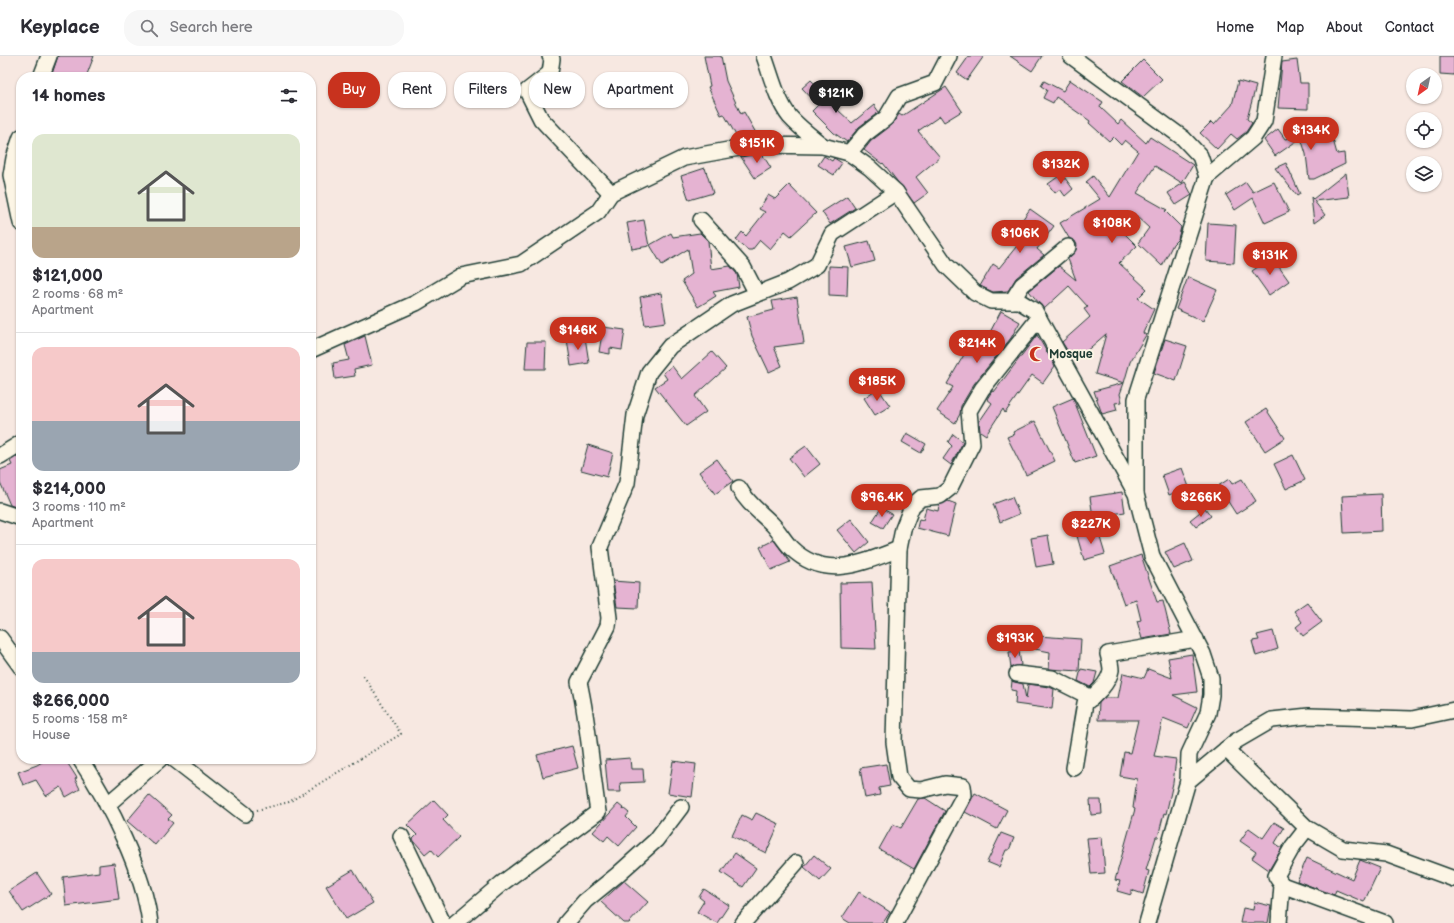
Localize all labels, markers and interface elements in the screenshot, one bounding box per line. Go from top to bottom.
search box [124,10,404,46]
text: Keyplace [20,16,100,39]
icon: search [138,17,160,39]
text: Search here [170,18,253,37]
text: Home [1216,19,1254,36]
text: Map [1276,19,1304,36]
text: About [1326,19,1363,36]
text: Contact [1385,19,1434,36]
north arrow [1406,68,1442,104]
map controls [1406,68,1442,192]
chip: Buy [328,72,380,108]
chip: Rent [388,72,446,108]
chip: Filters [454,72,521,108]
chip: New [529,72,585,108]
chip: Apartment [593,72,688,108]
pin: $121K [808,80,864,114]
icon: filters [278,85,300,107]
text: $121K [818,85,854,101]
text: 14 homes [32,86,105,106]
button: locate [1406,112,1442,148]
pin: $134K [1283,117,1339,151]
text: $134K [1292,122,1330,138]
pin: $151K [729,130,785,164]
text: $151K [739,135,775,151]
pin: $132K [1033,151,1089,185]
text: $132K [1042,156,1080,172]
button: layers [1406,156,1442,192]
icon: home [130,160,202,232]
pin: $108K [1084,210,1140,244]
text: $108K [1093,215,1131,231]
pin: $106K [992,220,1048,254]
text: $106K [1001,225,1039,241]
pin: $131K [1242,242,1298,276]
text: $131K [1252,247,1288,263]
text: $121,000 [32,266,103,286]
text: 2 rooms · 68 m² [32,286,123,302]
text: Apartment [32,302,93,318]
pin: $146K [550,317,606,351]
text: $146K [559,322,597,338]
pin: $214K [949,330,1005,364]
text: $214K [958,335,996,351]
mosque icon: Mosque [1028,345,1046,363]
place label: Mosque [1049,347,1093,362]
pin: $185K [849,368,905,402]
icon: home [130,373,202,445]
text: $185K [858,373,896,389]
text: $214,000 [32,479,106,499]
pin: $96.4K [849,484,915,518]
pin: $266K [1173,484,1229,518]
text: $96.4K [860,489,904,505]
text: $266K [1181,489,1221,505]
text: 3 rooms · 110 m² [32,499,126,515]
pin: $227K [1063,511,1119,545]
text: Apartment [32,515,93,531]
text: $227K [1071,516,1111,532]
icon: home [130,585,202,657]
pin: $193K [987,625,1043,659]
text: $193K [996,630,1034,646]
text: $266,000 [32,691,110,711]
text: 5 rooms · 158 m² [32,711,128,727]
text: House [32,727,70,743]

